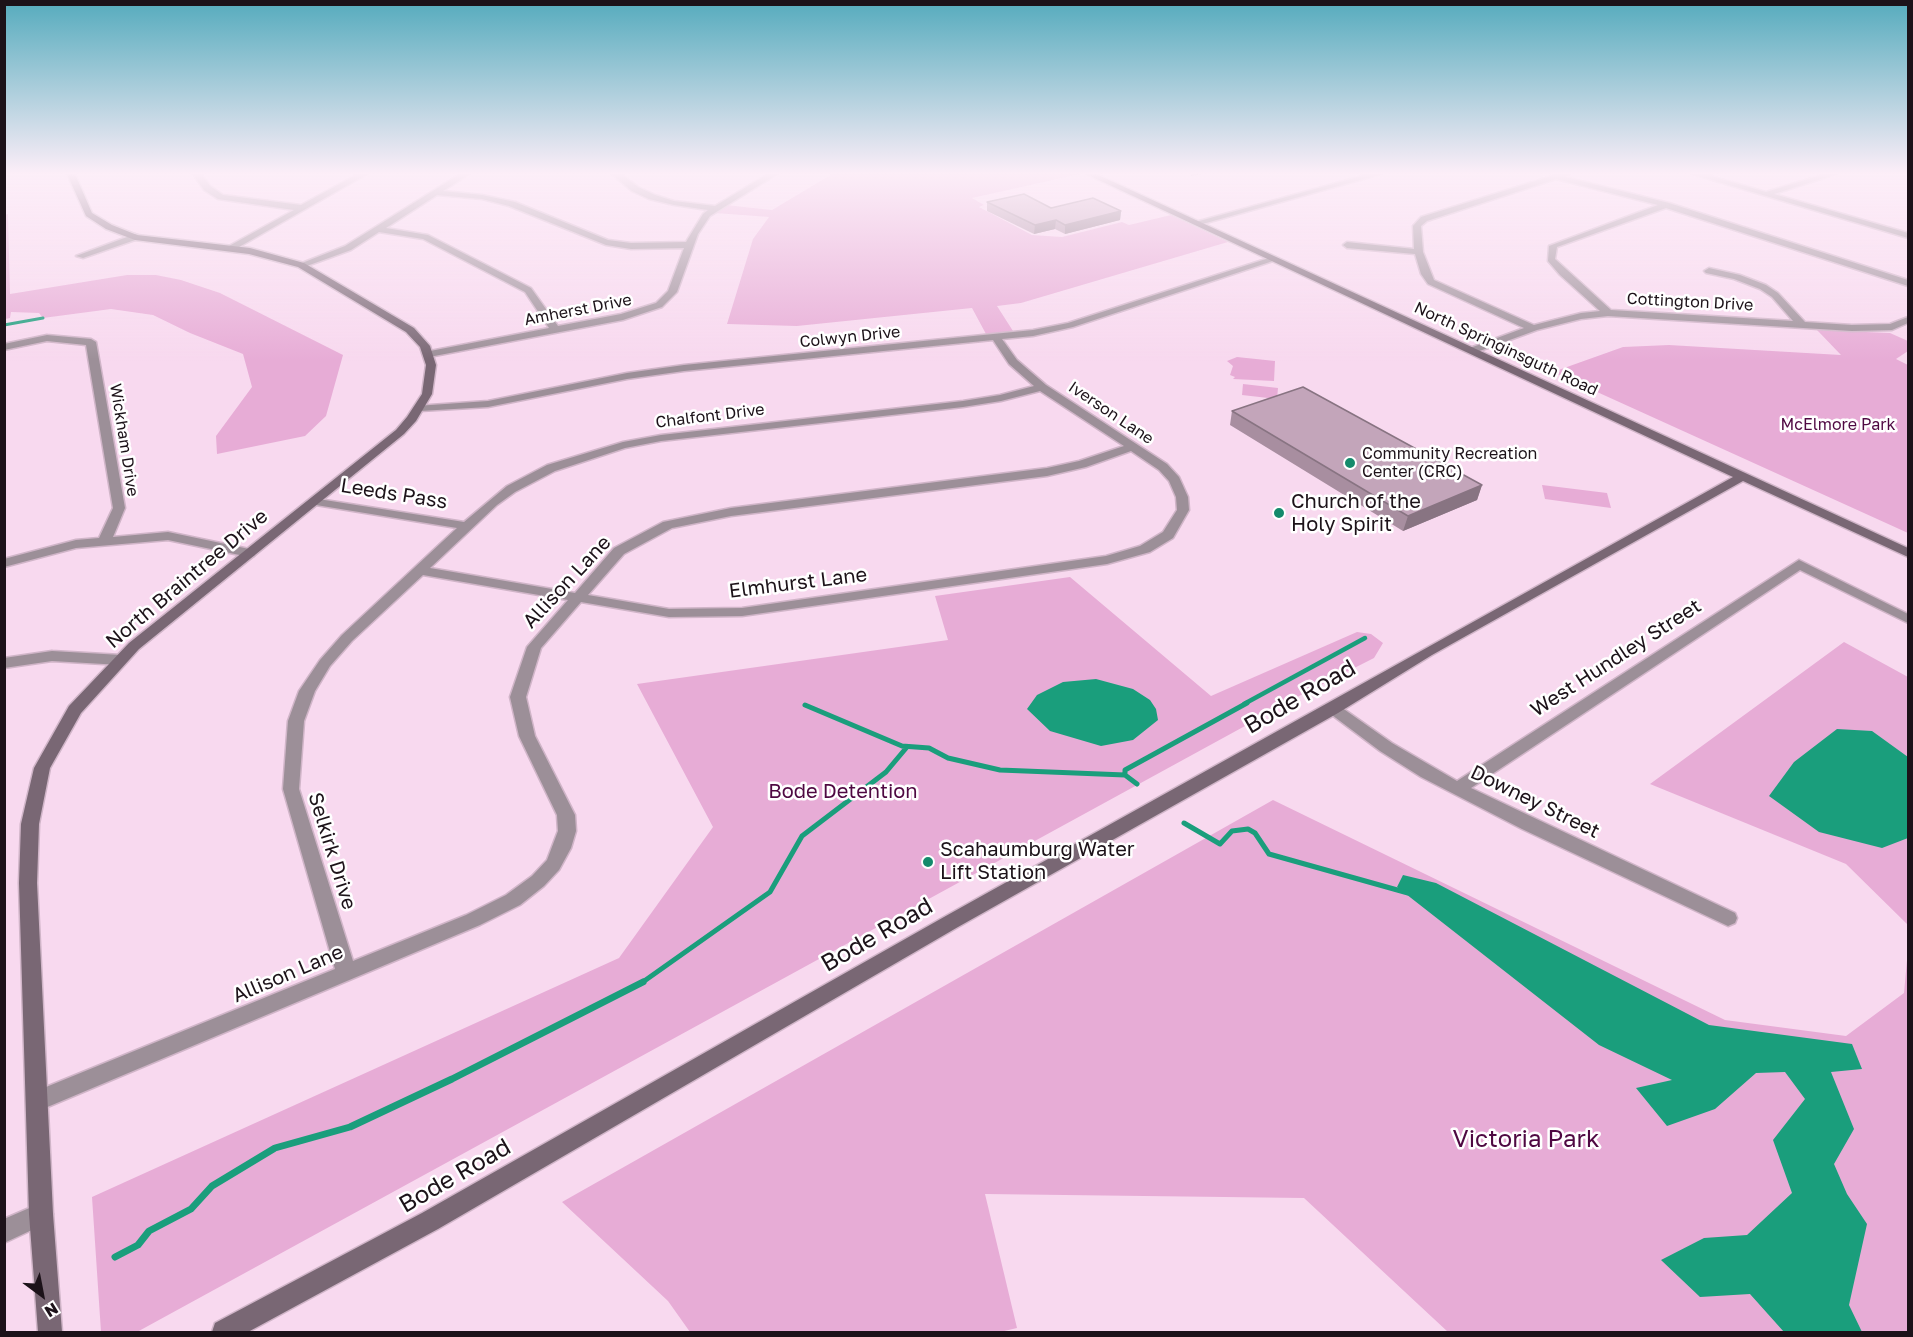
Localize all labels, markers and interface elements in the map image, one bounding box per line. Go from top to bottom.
street label: Cottington Drive [1626,289,1754,315]
street label: Amherst Drive [523,290,633,330]
street label: North Springinsguth Road [1411,298,1601,400]
street label: Colwyn Drive [799,322,901,352]
street label: Iverson Lane [1065,377,1157,449]
street label: Wickham Drive [106,382,142,498]
street label: Chalfont Drive [654,400,766,432]
park label: McElmore Park [1780,415,1896,435]
place label: Community Recreation Center (CRC) [1362,444,1537,482]
marker: Community Recreation Center (CRC) [1343,456,1357,470]
street label: Leeds Pass [339,474,449,514]
place label: Church of the Holy Spirit [1291,490,1421,537]
street label: North Braintree Drive [101,504,273,654]
marker: Church of the Holy Spirit [1272,506,1286,520]
street label: Allison Lane [518,531,616,633]
street label: Elmhurst Lane [728,563,868,603]
street label: West Hundley Street [1526,594,1706,722]
street label: Bode Road [1239,654,1361,740]
street label: Downey Street [1466,760,1604,844]
park label: Bode Detention [768,780,918,804]
street label: Selkirk Drive [303,790,361,912]
place label: Scahaumburg Water Lift Station [940,838,1135,885]
marker: Scahaumburg Water Lift Station [921,855,935,869]
street label: Bode Road [816,892,938,978]
street label: Allison Lane [229,940,347,1008]
park label: Victoria Park [1453,1125,1599,1153]
street label: Bode Road [394,1133,516,1219]
north arrow [12,1265,72,1325]
text: N [41,1299,62,1322]

